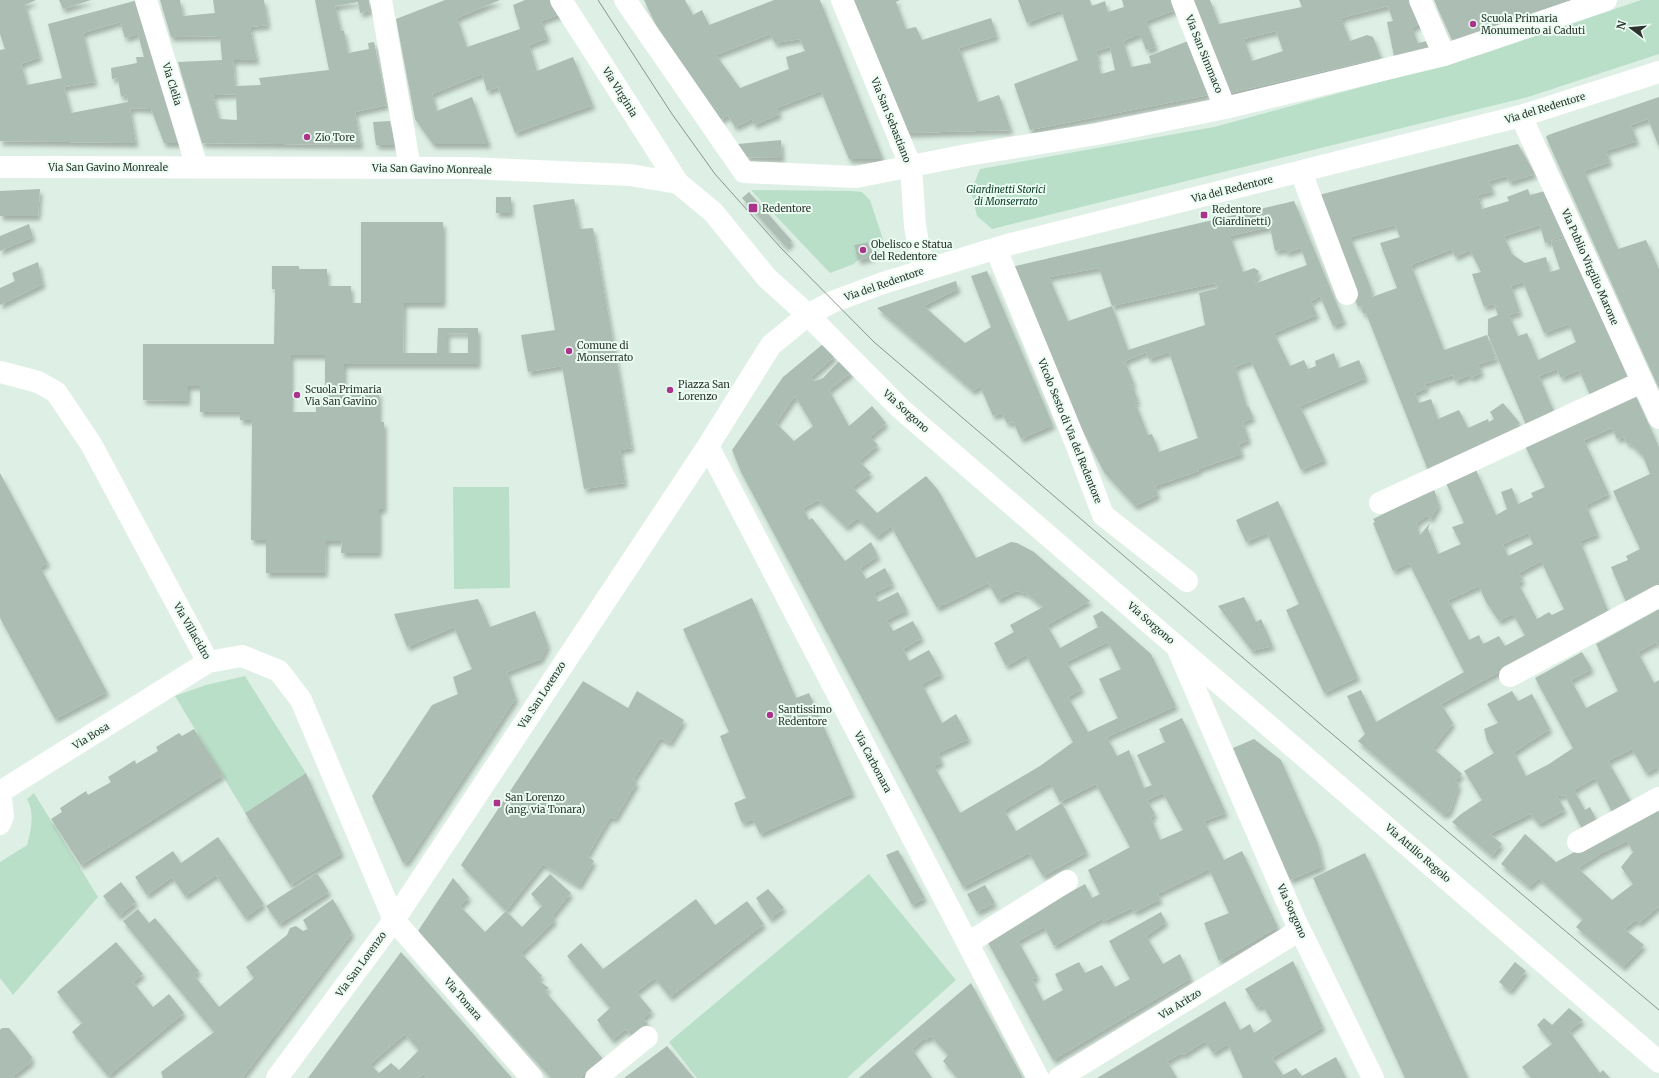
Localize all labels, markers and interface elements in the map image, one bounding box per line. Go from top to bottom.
north arrow [1611,8,1651,48]
street label: Via San Simmaco [1182,12,1226,95]
place label: Scuola Primaria Monumento ai Caduti [1481,12,1585,37]
marker: Scuola Primaria Monumento ai Caduti [1468,19,1478,29]
text: N [1613,19,1629,31]
street label: Via Clelia [159,60,185,108]
street label: Via Virginia [599,64,641,120]
street label: Via San Sebastiano [868,75,914,165]
street label: Via del Redentore [1502,90,1587,127]
place label: Zio Tore [315,131,355,144]
marker: Zio Tore [302,132,312,142]
street label: Via San Gavino Monreale [47,161,168,174]
street label: Via San Gavino Monreale [371,161,492,177]
street label: Via del Redentore [1189,173,1274,206]
park label: Giardinetti Storici di Monserrato [966,183,1046,208]
marker: Redentore [747,202,759,214]
place label: Redentore [762,202,811,215]
place label: Redentore (Giardinetti) [1212,203,1271,228]
street label: Via Publio Virgilio Marone [1558,206,1621,327]
marker: Redentore (Giardinetti) [1199,210,1209,220]
place label: Obelisco e Statua del Redentore [871,238,953,263]
marker: Obelisco e Statua del Redentore [858,245,868,255]
street label: Via del Redentore [842,264,926,304]
place label: Comune di Monserrato [577,339,633,364]
marker: Comune di Monserrato [564,346,574,356]
street label: Vicolo Sesto di Via del Redentore [1035,356,1105,505]
place label: Piazza San Lorenzo [678,378,730,403]
place label: Scuola Primaria Via San Gavino [304,383,382,408]
marker: Piazza San Lorenzo [665,385,675,395]
street label: Via Sorgono [879,386,932,435]
marker: Scuola Primaria Via San Gavino [292,390,302,400]
street label: Via Sorgono [1124,598,1177,647]
street label: Via Villacidro [170,599,214,662]
street label: Via San Lorenzo [515,659,569,732]
place label: Santissimo Redentore [778,703,832,728]
marker: Santissimo Redentore [765,710,775,720]
street label: Via Bosa [69,719,112,753]
street label: Via Carbonara [851,728,895,795]
place label: San Lorenzo (ang. via Tonara) [505,791,585,816]
marker: San Lorenzo (ang. via Tonara) [492,798,502,808]
street label: Via Attilio Regolo [1382,820,1454,885]
street label: Via Sorgono [1274,881,1310,940]
street label: Via San Lorenzo [332,929,389,1000]
street label: Via Tonara [440,974,485,1023]
street label: Via Aritzo [1156,986,1204,1023]

